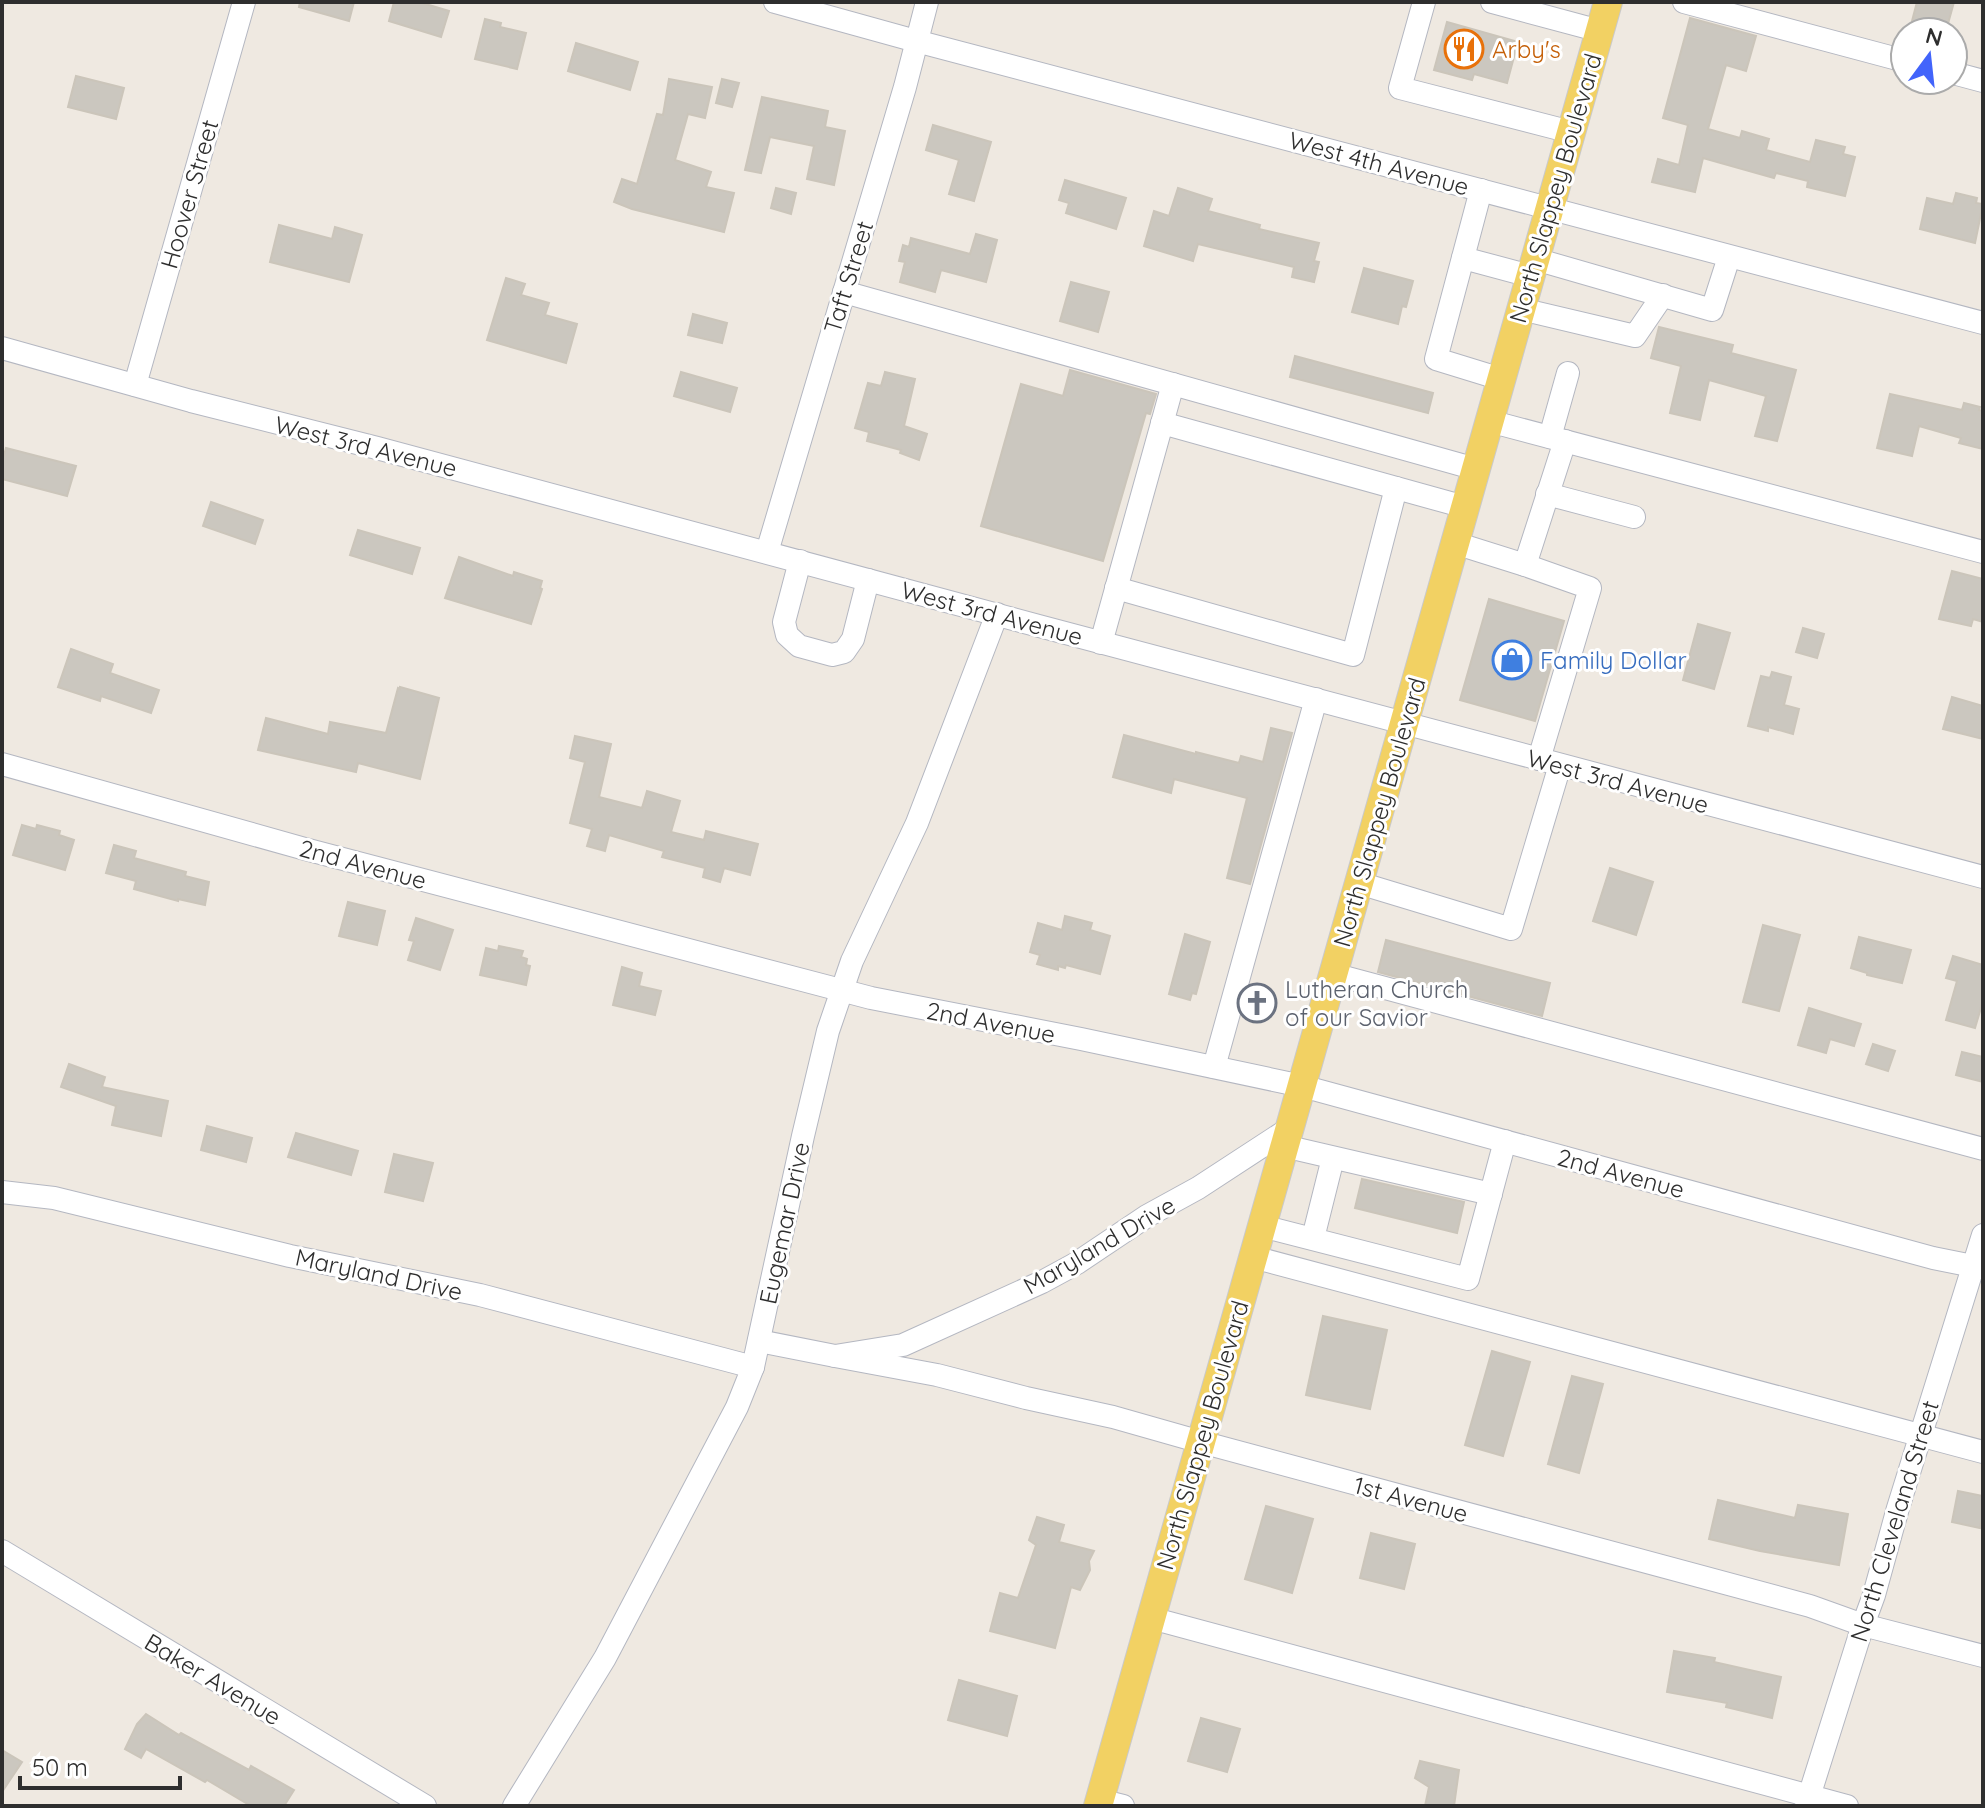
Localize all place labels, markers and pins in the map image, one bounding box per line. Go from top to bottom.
restaurant icon: Arby's [1443,28,1485,70]
place label: Arby's [1492,34,1561,64]
shop icon: Family Dollar [1491,639,1533,681]
place label: Family Dollar [1540,645,1687,675]
place label: Lutheran Church of our Savior [1285,974,1468,1032]
church icon: Lutheran Church of our Savior [1236,982,1278,1024]

